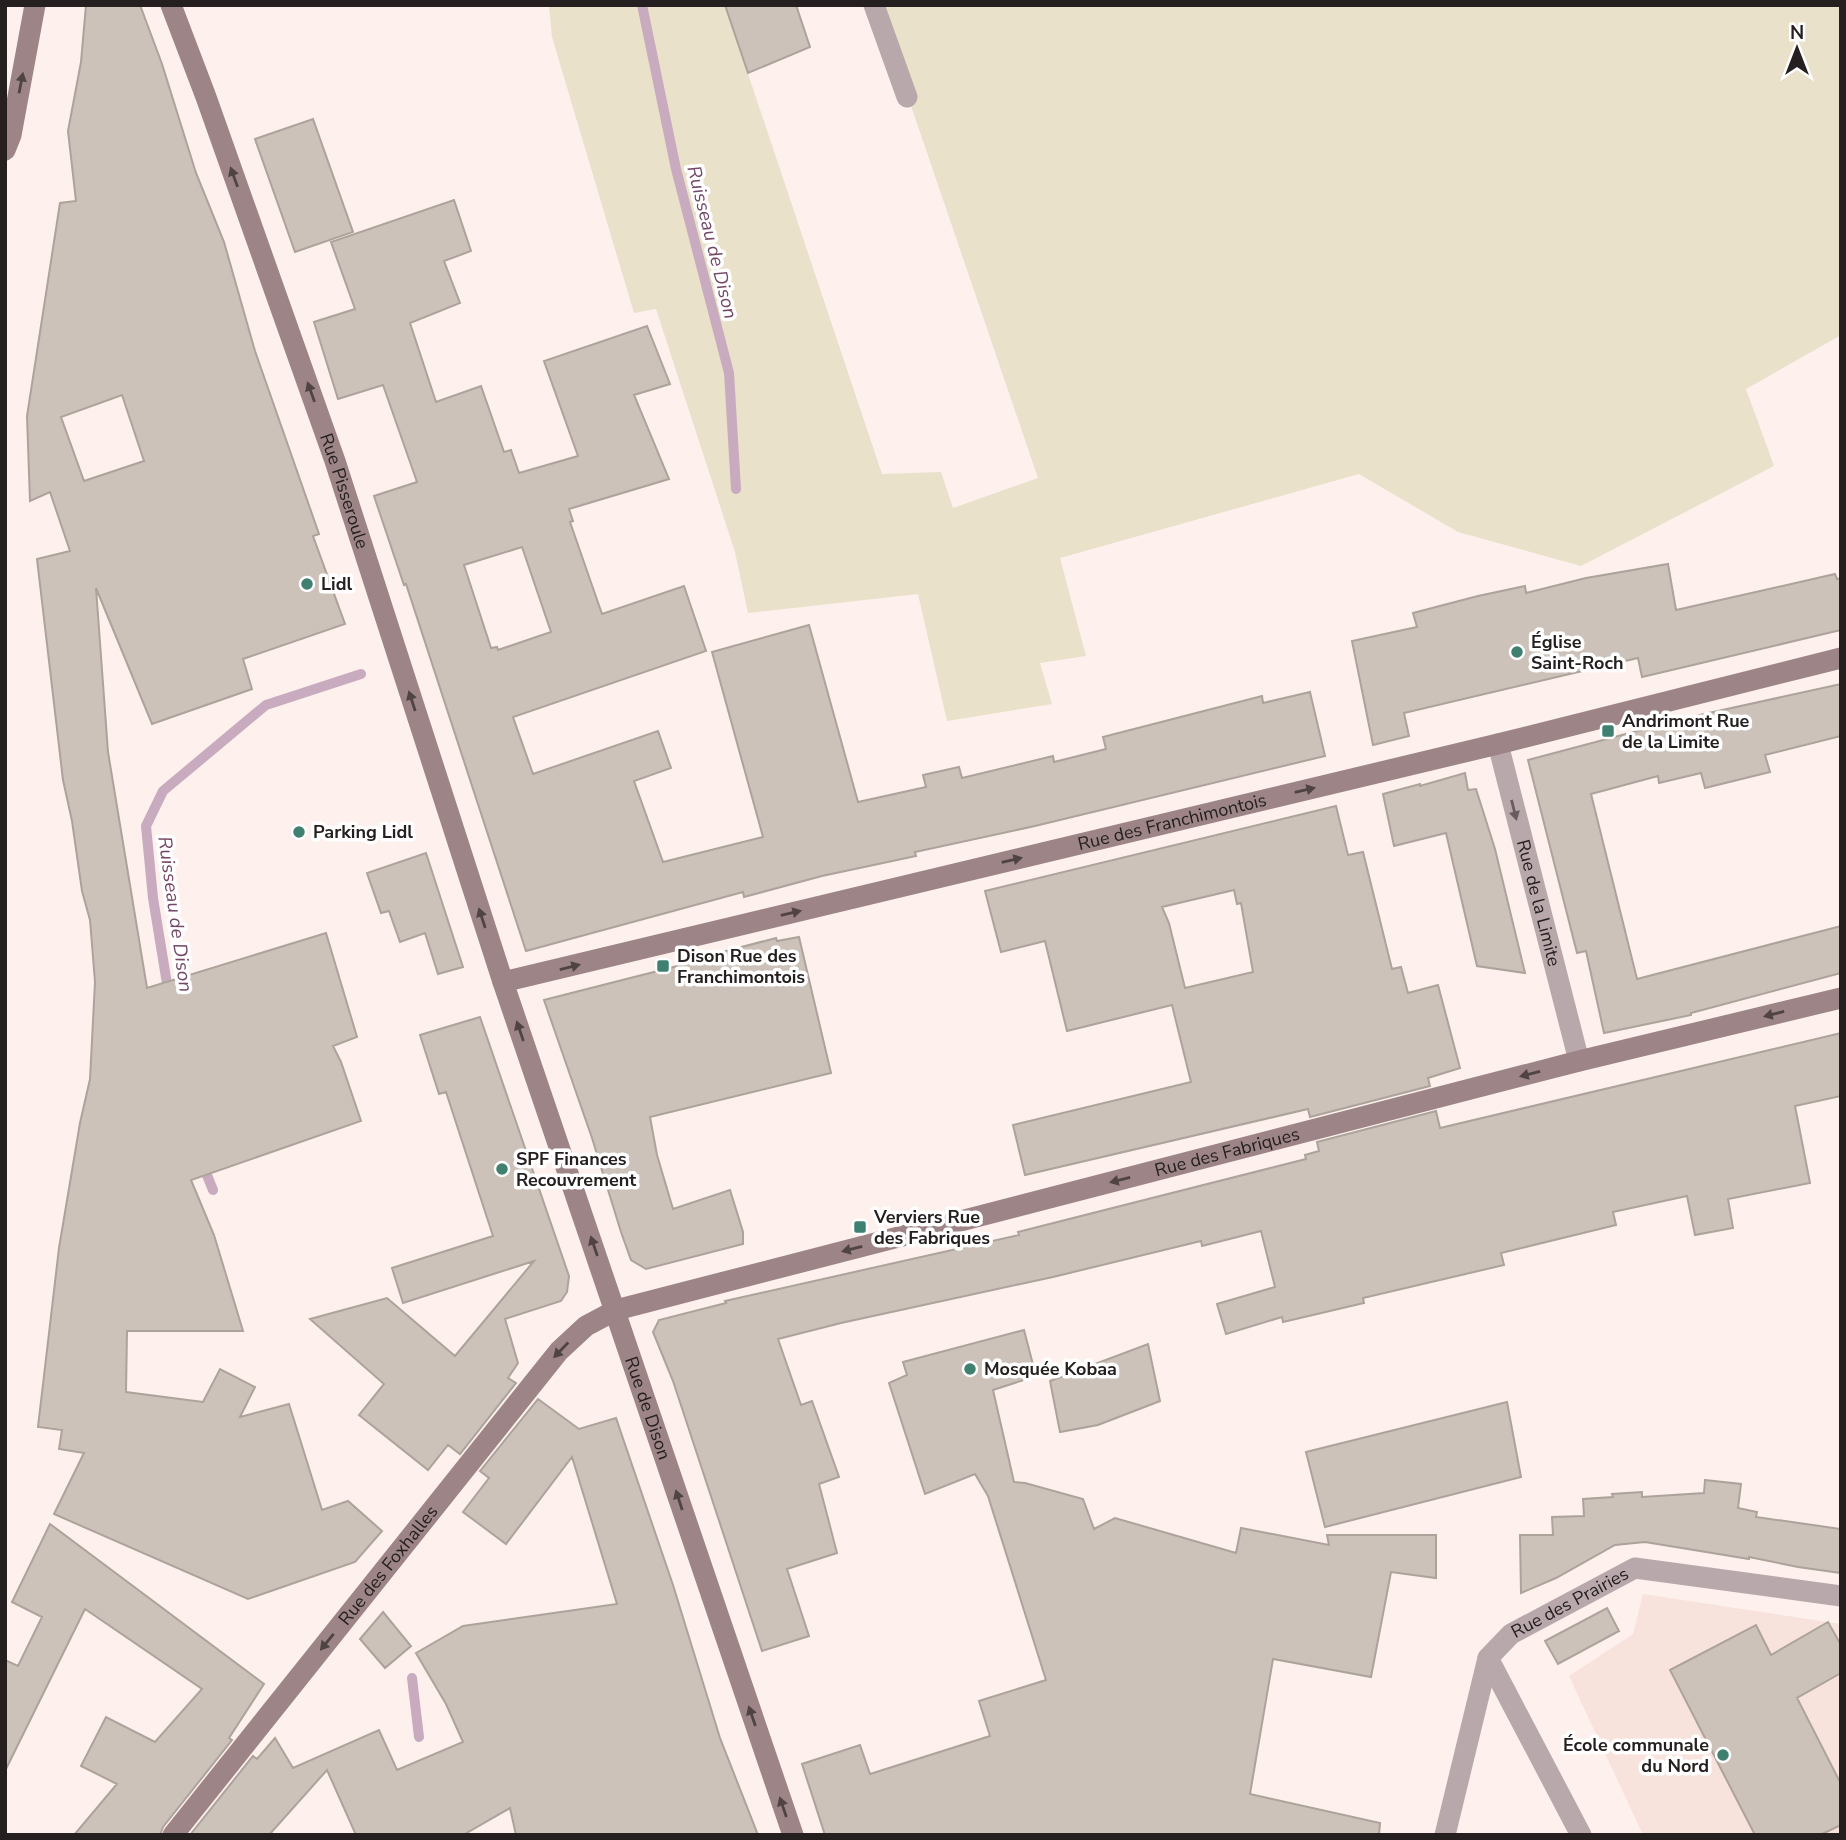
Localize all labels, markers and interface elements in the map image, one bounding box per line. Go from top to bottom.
north arrow [1762,14,1832,84]
text: N [1790,20,1804,46]
one-way arrow [15,72,26,94]
water label: Ruisseau de Dison [680,163,744,321]
one-way arrow [229,167,240,188]
one-way arrow [305,381,316,402]
street label: Rue Pisseroule [314,430,374,552]
place label: Lidl [321,572,353,596]
marker: Lidl [299,576,315,592]
place label: Église Saint-Roch [1531,630,1623,675]
marker: Église Saint-Roch [1509,644,1525,660]
one-way arrow [407,690,417,711]
place label: Andrimont Rue de la Limite [1622,709,1750,754]
marker: Andrimont Rue de la Limite [1600,723,1616,739]
one-way arrow [1294,784,1316,795]
street label: Rue des Franchimontois [1075,788,1269,856]
one-way arrow [1510,800,1520,821]
place label: Parking Lidl [313,820,413,844]
marker: Parking Lidl [291,824,307,840]
water label: Ruisseau de Dison [151,835,199,994]
street label: Rue de la Limite [1511,837,1566,969]
one-way arrow [1001,855,1023,866]
one-way arrow [476,907,487,928]
one-way arrow [780,908,802,919]
place label: Dison Rue des Franchimontois [677,944,805,989]
marker: Dison Rue des Franchimontois [655,958,671,974]
one-way arrow [559,961,581,972]
one-way arrow [1763,1009,1785,1020]
one-way arrow [514,1020,525,1041]
one-way arrow [1518,1069,1540,1080]
street label: Rue des Fabriques [1152,1122,1302,1182]
place label: SPF Finances Recouvrement [516,1147,636,1192]
marker: SPF Finances Recouvrement [494,1161,510,1177]
one-way arrow [1108,1175,1130,1186]
place label: Verviers Rue des Fabriques [873,1205,990,1250]
marker: Verviers Rue des Fabriques [852,1219,868,1235]
one-way arrow [588,1235,599,1256]
one-way arrow [841,1244,863,1255]
one-way arrow [553,1341,570,1358]
street label: Rue de Dison [619,1353,677,1463]
place label: Mosquée Kobaa [984,1357,1117,1381]
marker: Mosquée Kobaa [962,1361,978,1377]
one-way arrow [673,1489,684,1510]
street label: Rue des Foxhalles [333,1500,443,1630]
street label: Rue des Prairies [1507,1562,1633,1644]
one-way arrow [320,1632,335,1650]
one-way arrow [746,1705,757,1726]
place label: École communale du Nord [1563,1733,1709,1778]
marker: École communale du Nord [1715,1747,1731,1763]
one-way arrow [777,1797,788,1818]

